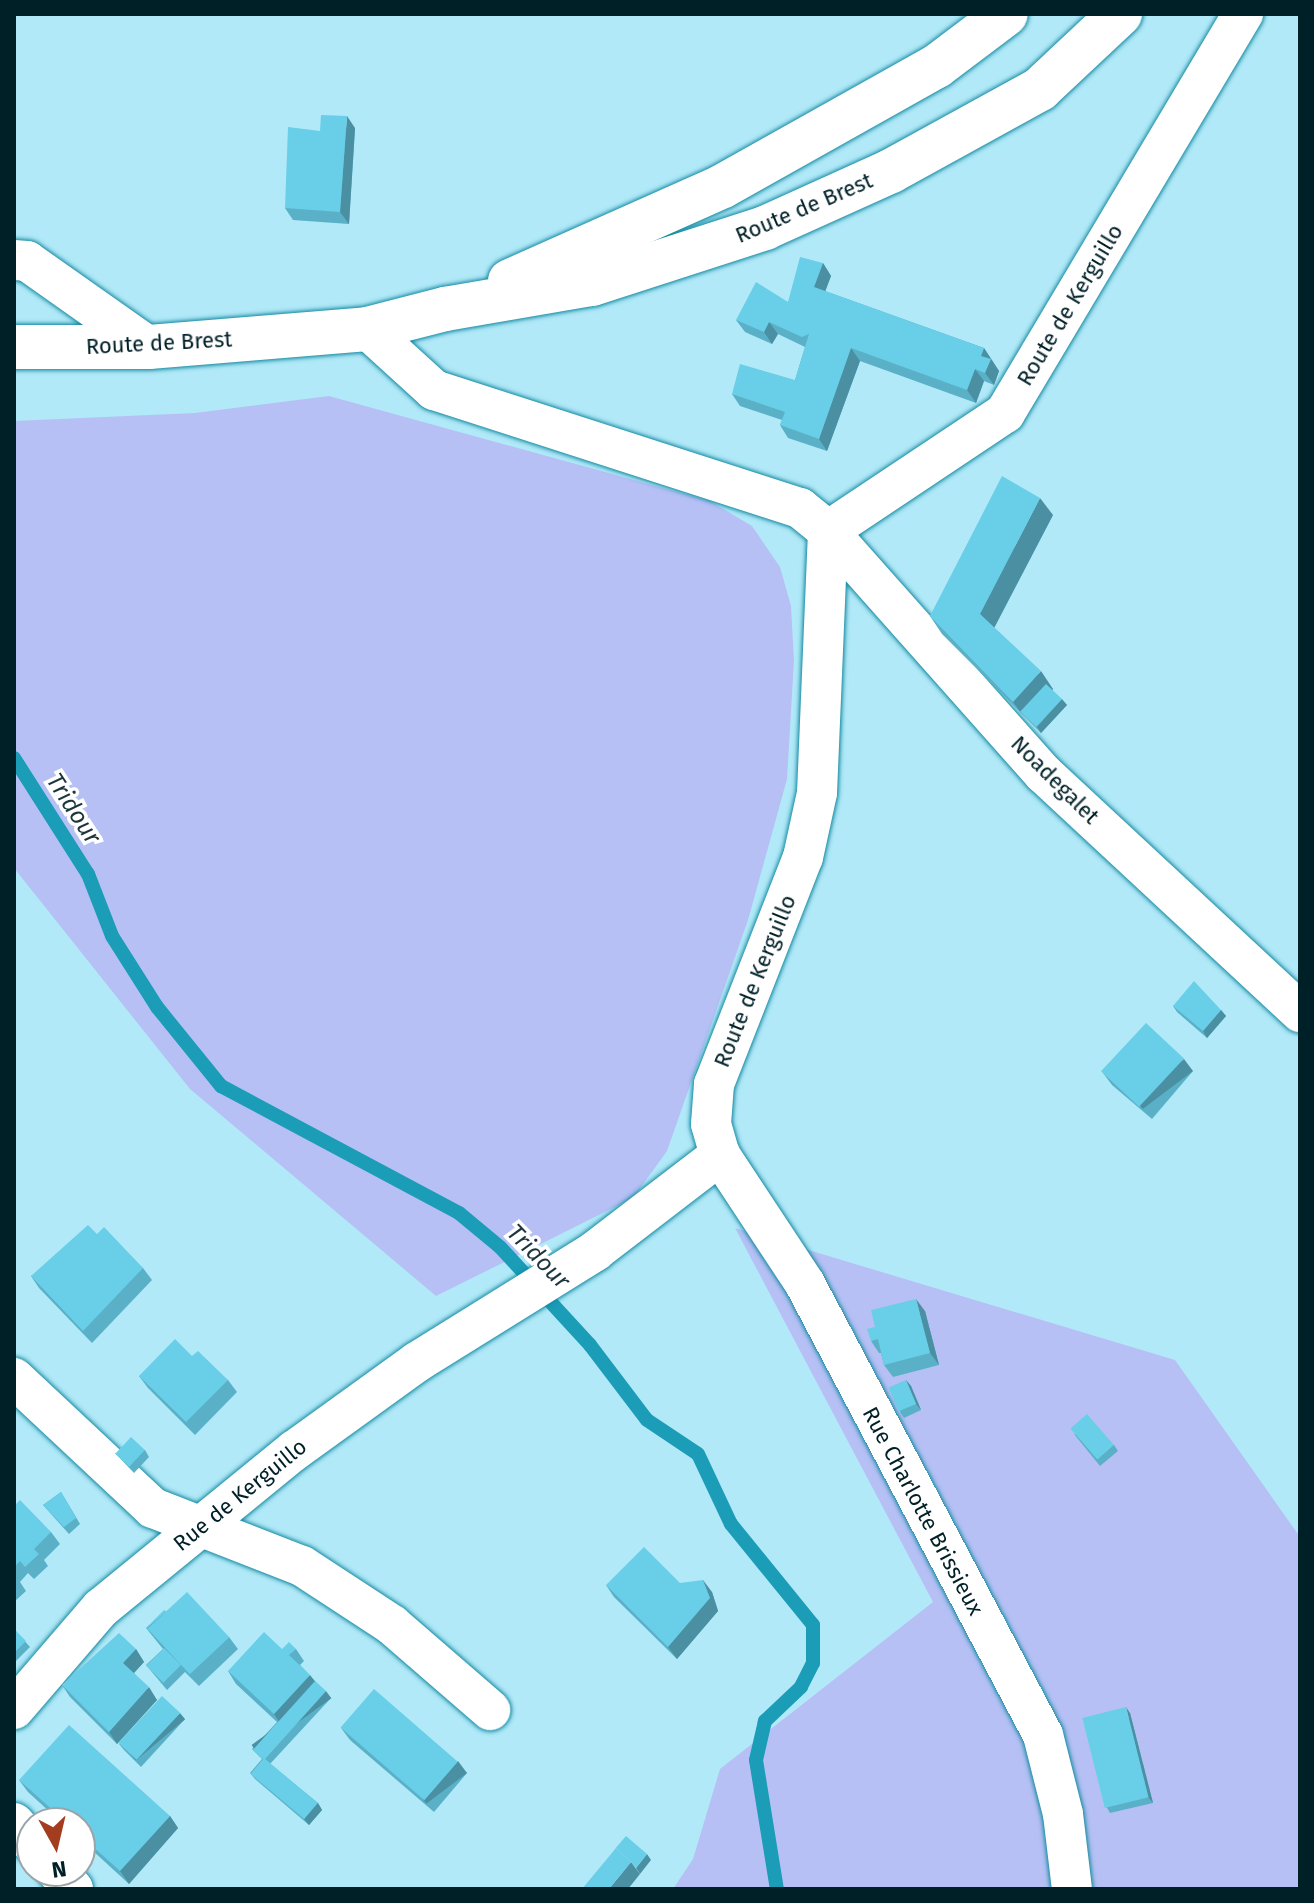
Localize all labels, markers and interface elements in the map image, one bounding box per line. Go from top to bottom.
street label: Route de Brest [731,167,877,249]
street label: Route de Kerguillo [1011,219,1129,391]
street label: Route de Brest [85,326,233,360]
street label: Noadegalet [1005,730,1105,830]
water label: Tridour [40,768,106,850]
street label: Route de Kerguillo [708,891,802,1071]
water label: Tridour [500,1219,576,1295]
street label: Rue Charlotte Brissieux [857,1402,989,1620]
street label: Rue de Kerguillo [168,1433,312,1557]
north arrow [16,1807,96,1887]
text: N [50,1855,68,1884]

